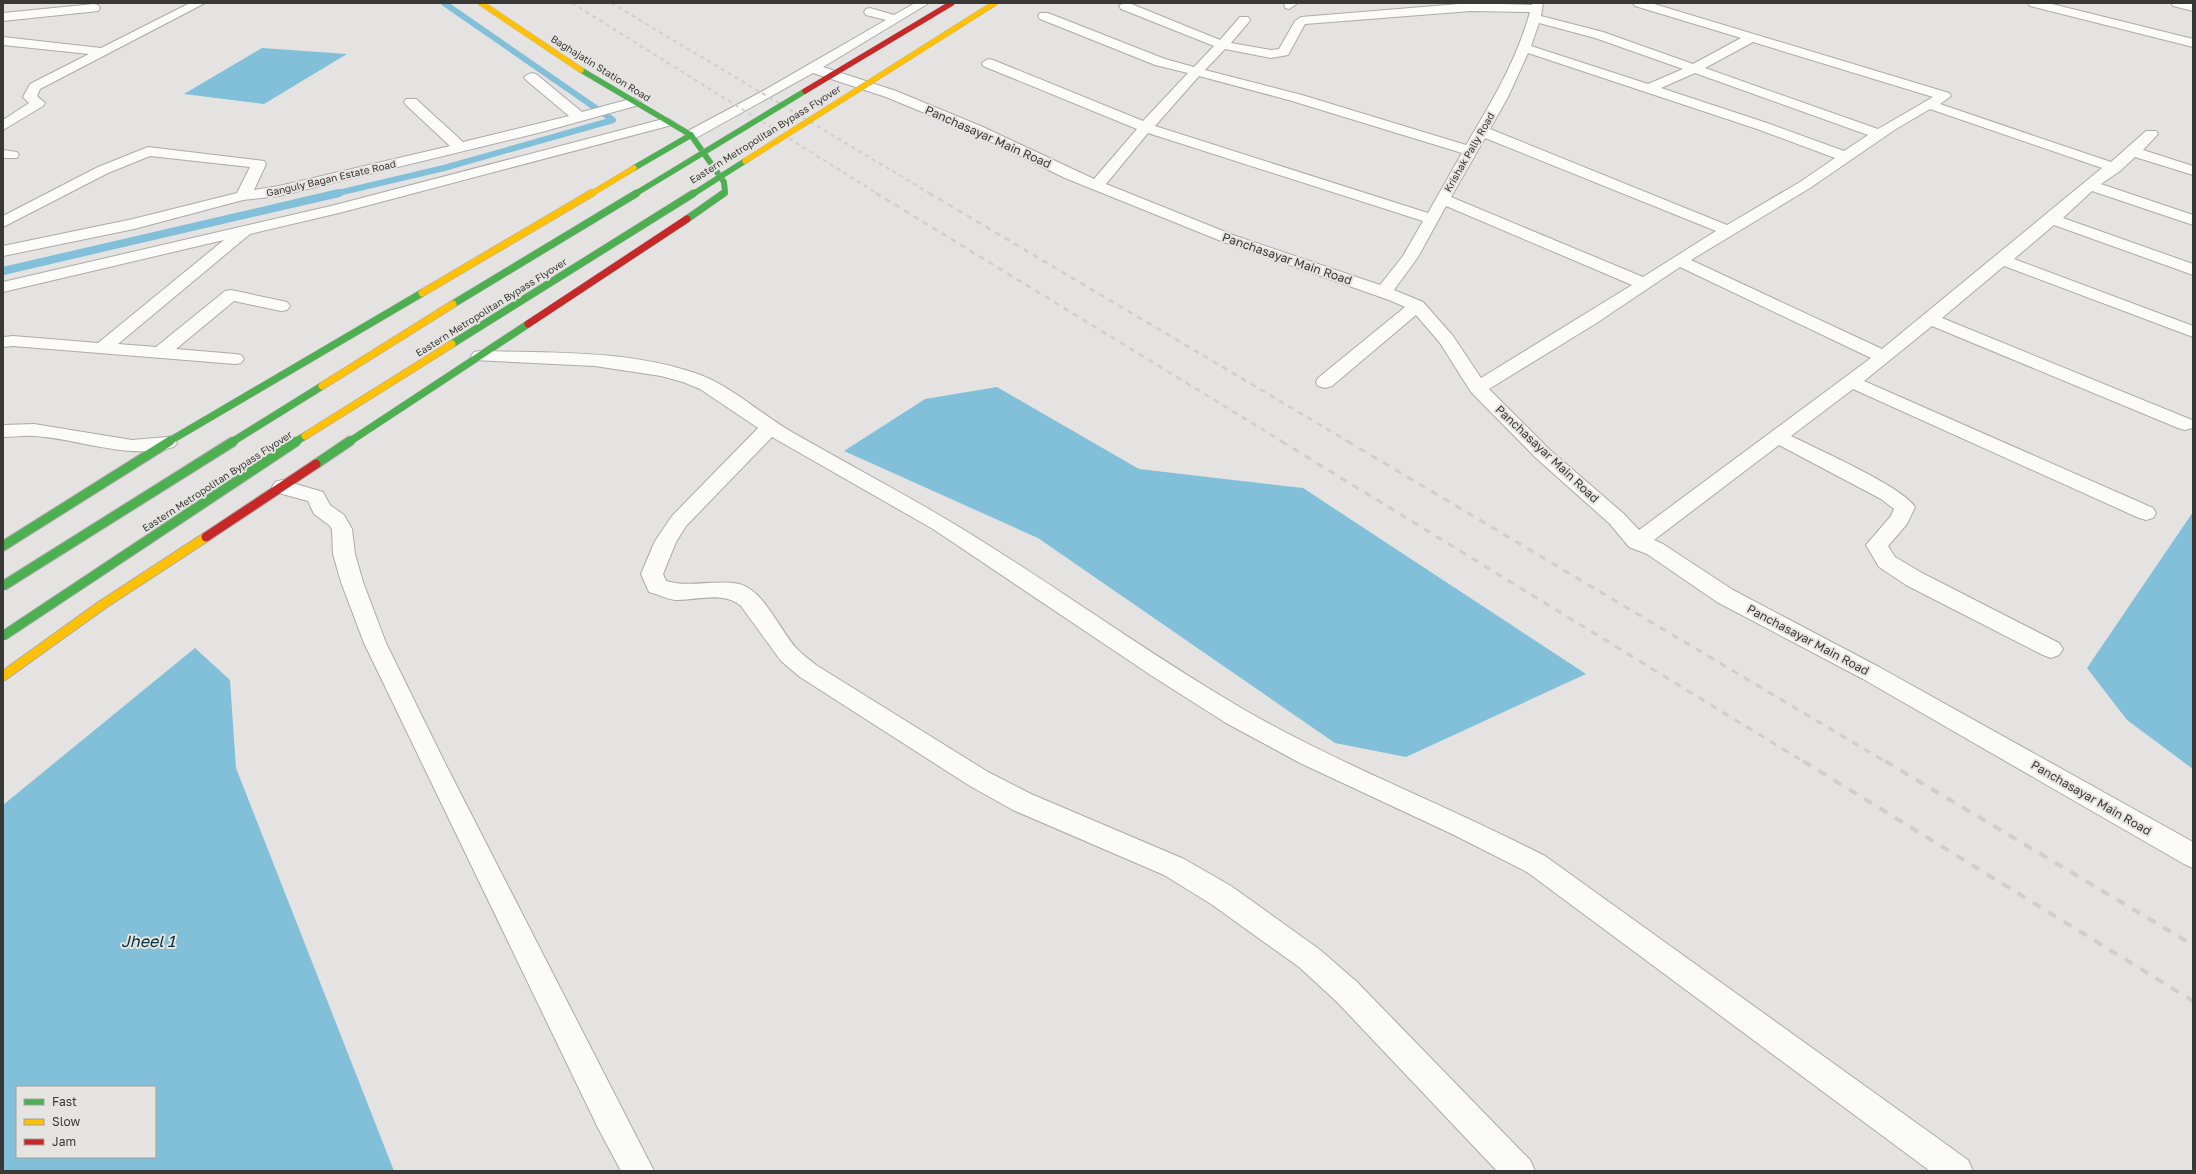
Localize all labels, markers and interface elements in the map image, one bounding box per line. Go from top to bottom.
street label: Baghajatin Station Road [549,32,653,104]
street label: Eastern Metropolitan Bypass Flyover [687,82,843,186]
street label: Panchasayar Main Road [923,102,1054,171]
street label: Krishak Pally Road [1441,110,1497,194]
street label: Ganguly Bagan Estate Road [265,157,397,199]
street label: Panchasayar Main Road [1220,229,1354,288]
street label: Eastern Metropolitan Bypass Flyover [413,255,569,359]
street label: Panchasayar Main Road [1492,402,1602,506]
street label: Eastern Metropolitan Bypass Flyover [140,428,294,534]
street label: Panchasayar Main Road [1744,601,1872,678]
street label: Panchasayar Main Road [2028,757,2154,838]
water label: Jheel 1 [121,931,175,951]
legend [16,1086,156,1158]
text: Fast [52,1094,77,1109]
text: Slow [52,1114,80,1129]
text: Jam [52,1134,76,1149]

